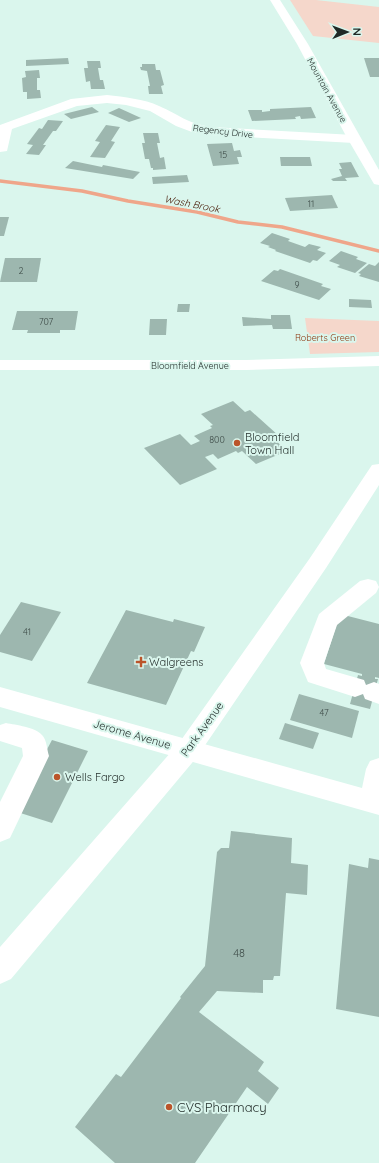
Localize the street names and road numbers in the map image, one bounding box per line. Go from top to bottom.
street label: Mountain Avenue [305,56,349,124]
street label: Regency Drive [192,122,254,140]
street label: Bloomfield Avenue [151,360,229,371]
street label: Park Avenue [178,699,226,759]
street label: Jerome Avenue [92,716,172,752]

